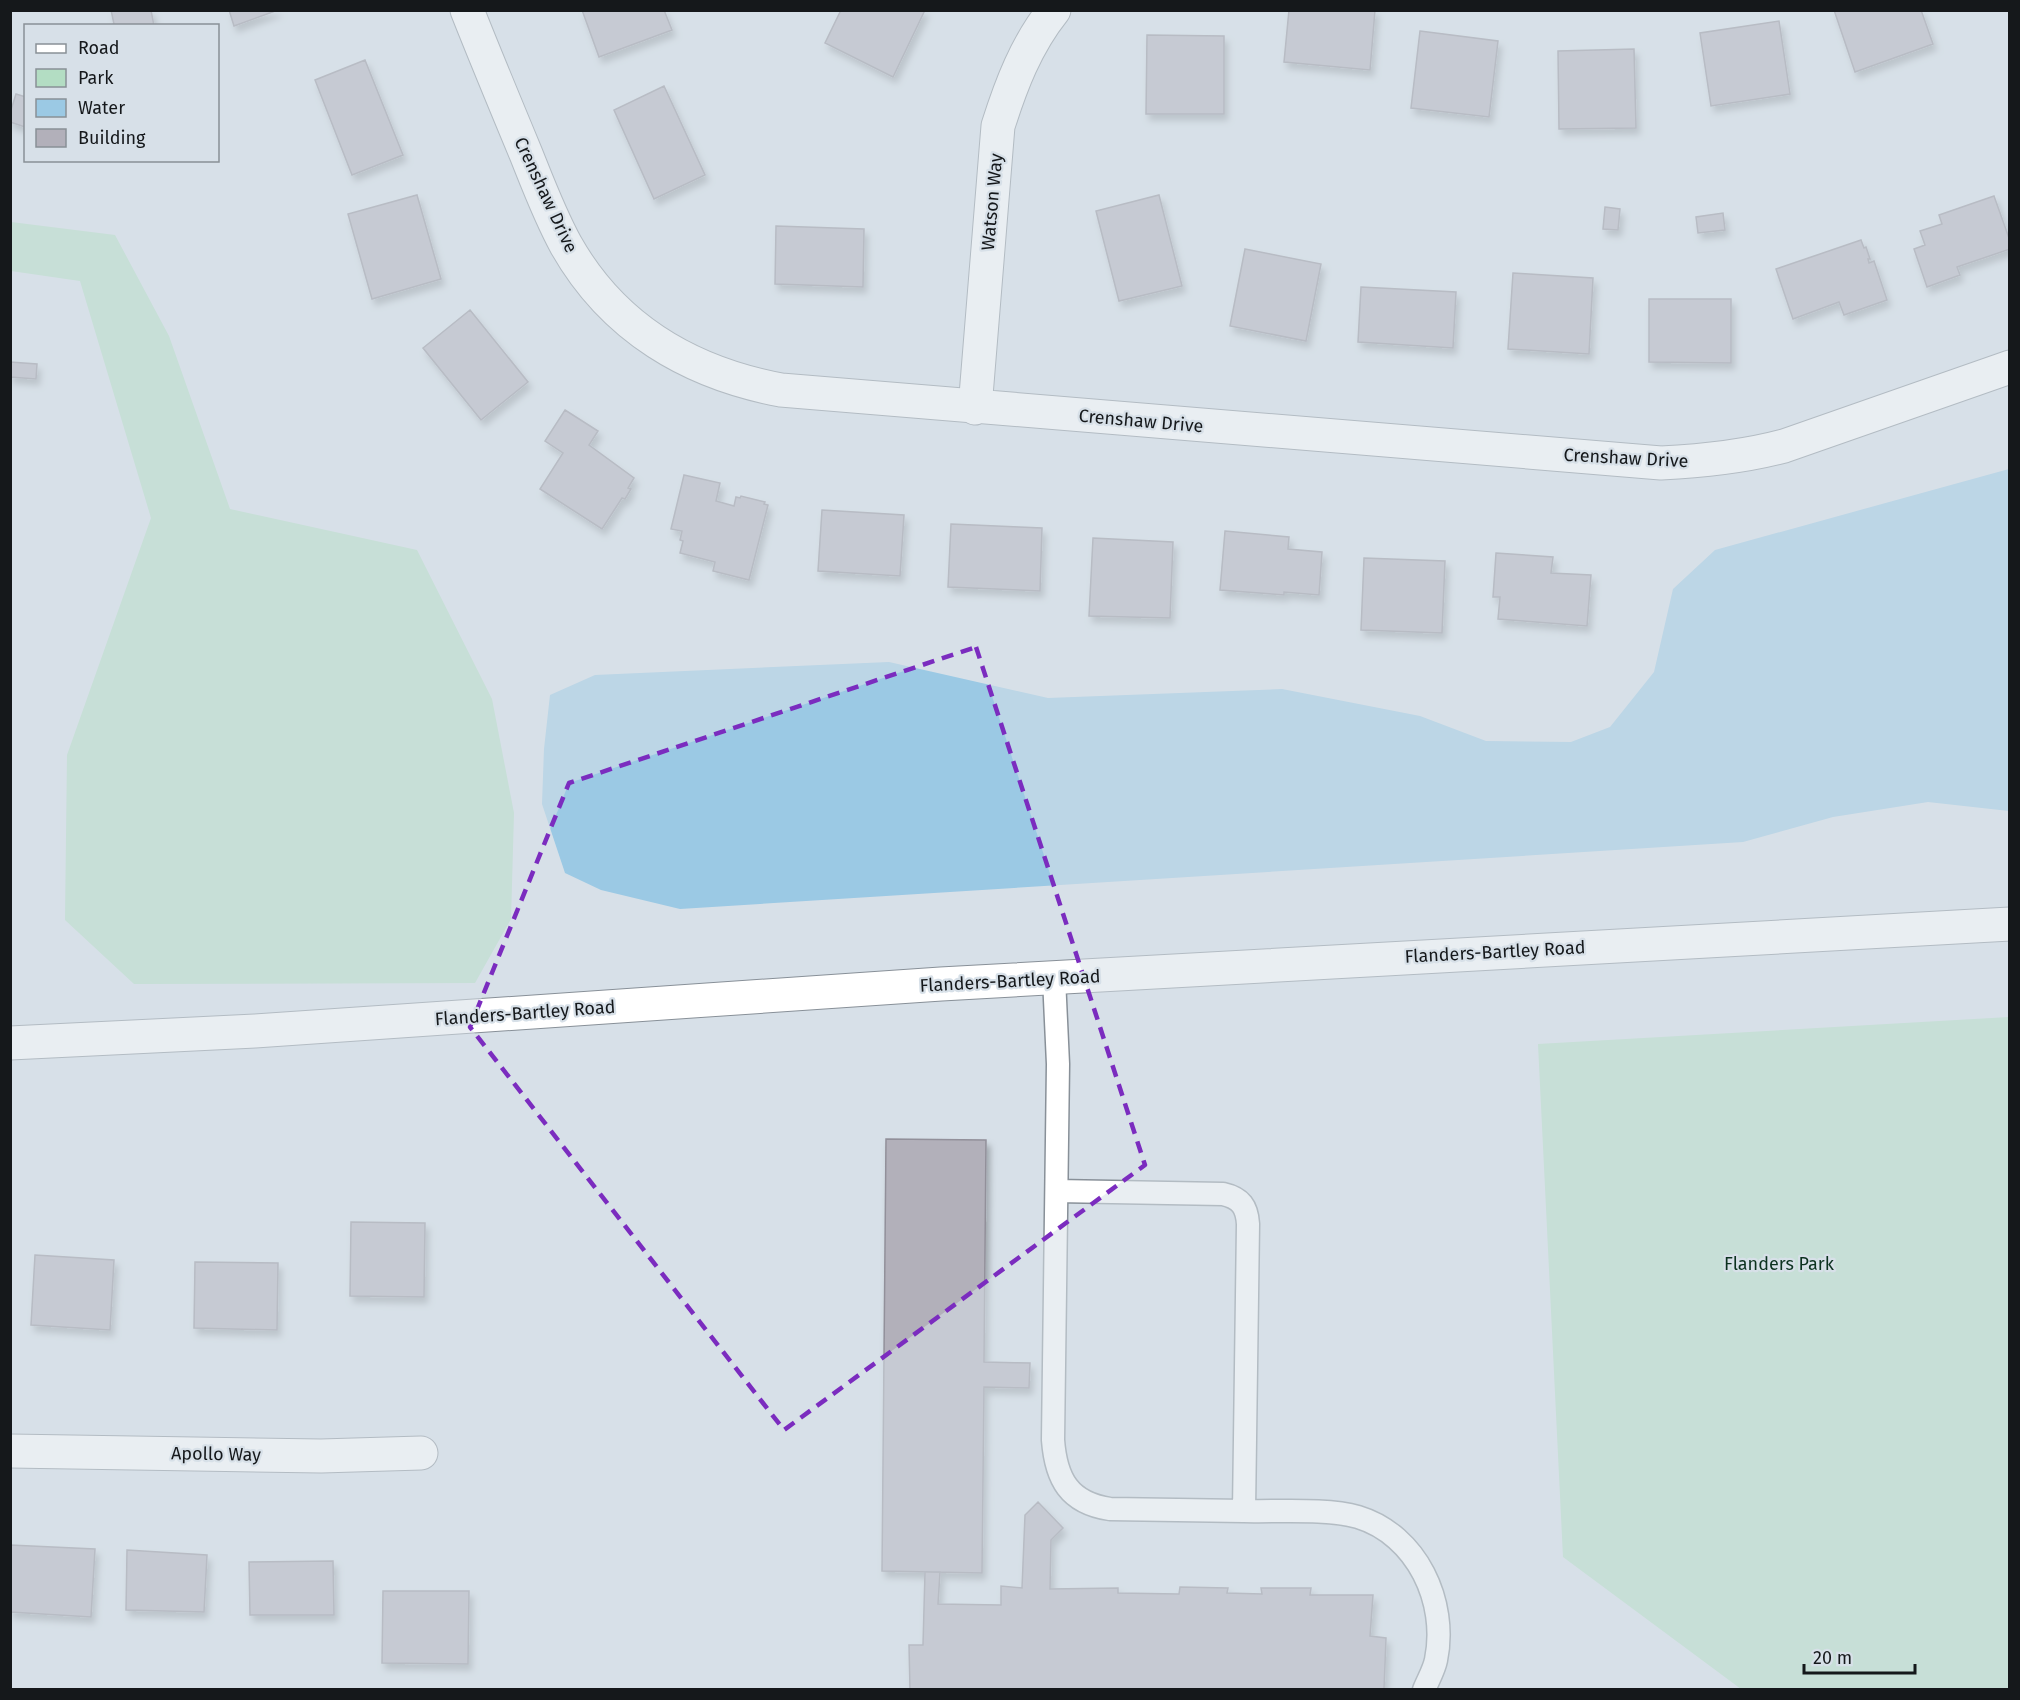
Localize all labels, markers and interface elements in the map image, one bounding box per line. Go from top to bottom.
legend [24,24,219,162]
text: Road [78,37,120,59]
text: Park [78,67,114,89]
text: Water [78,97,125,119]
text: Building [78,127,146,149]
street label: Crenshaw Drive [510,134,582,256]
street label: Watson Way [977,152,1007,252]
street label: Crenshaw Drive [1078,405,1204,437]
street label: Crenshaw Drive [1563,444,1689,472]
street label: Flanders-Bartley Road [1404,936,1586,968]
street label: Flanders-Bartley Road [919,965,1101,997]
street label: Flanders-Bartley Road [434,996,616,1030]
park label: Flanders Park [1724,1253,1835,1275]
street label: Apollo Way [171,1442,261,1466]
scale bar [1804,1637,1915,1675]
text: 20 m [1813,1647,1852,1669]

